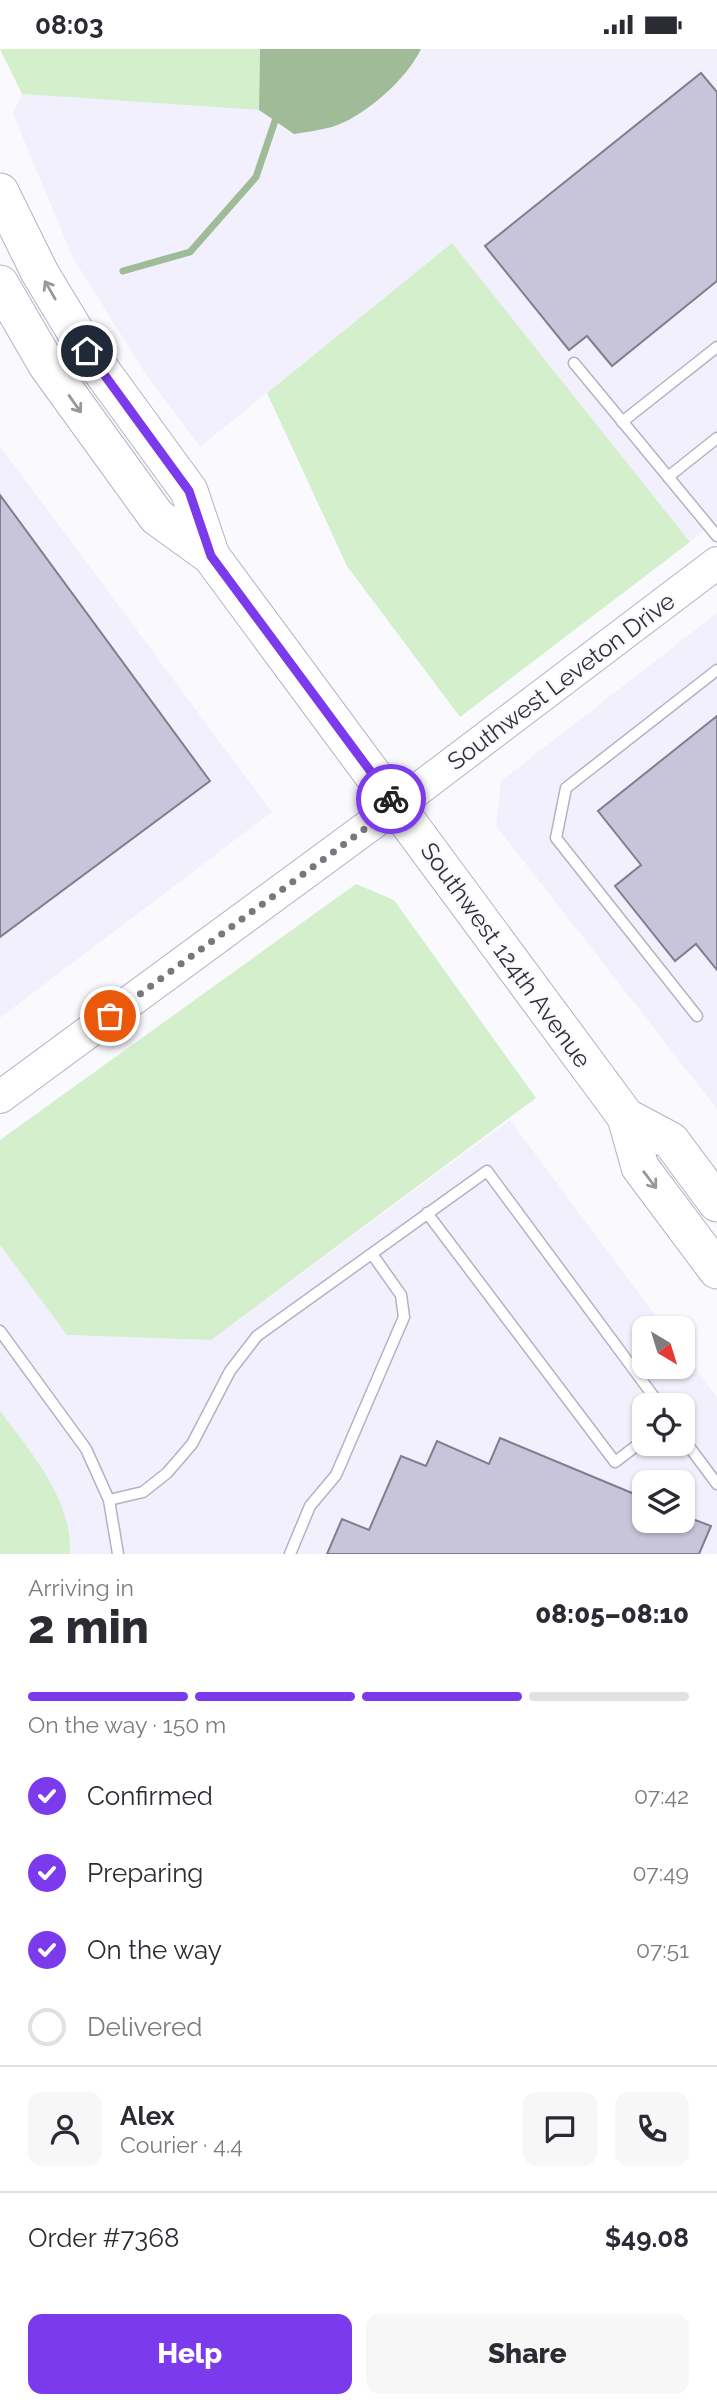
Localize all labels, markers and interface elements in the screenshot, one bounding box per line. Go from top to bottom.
text: 08:03 [35,10,104,40]
one-way arrow [43,280,56,301]
pin [57,321,117,381]
icon: home [68,332,106,370]
one-way arrow [68,394,82,413]
street label: Southwest Leveton Drive [442,586,680,776]
courier [356,764,426,834]
icon: bike [372,780,410,818]
street label: Southwest 124th Avenue [415,837,597,1073]
pin [80,986,140,1046]
icon: bag [91,997,129,1035]
one-way arrow [643,1170,658,1189]
north arrow [632,1316,695,1379]
map controls [632,1316,695,1533]
button: locate [632,1393,695,1456]
button: layers [632,1470,695,1533]
text: Arriving in [28,1574,134,1601]
text: 08:05–08:10 [535,1599,689,1629]
text: 2 min [28,1600,149,1654]
text: On the way · 150 m [28,1711,226,1738]
icon: check [28,1777,66,1815]
text: Confirmed [87,1781,213,1811]
text: 07:42 [634,1782,689,1809]
icon: check [28,1854,66,1892]
text: Preparing [87,1858,203,1888]
text: 07:49 [632,1859,689,1886]
icon: check [28,1931,66,1969]
text: On the way [87,1935,222,1965]
text: 07:51 [636,1936,689,1963]
text: Delivered [87,2012,202,2042]
button: person [28,2092,102,2166]
button: chat [523,2092,597,2166]
button: phone [615,2092,689,2166]
text: Alex [120,2101,175,2131]
text: Courier · 4.4 [120,2131,243,2158]
text: Order #7368 [28,2223,179,2253]
text: $49.08 [605,2223,689,2253]
button: Help [28,2314,352,2394]
button: Share [366,2314,689,2394]

